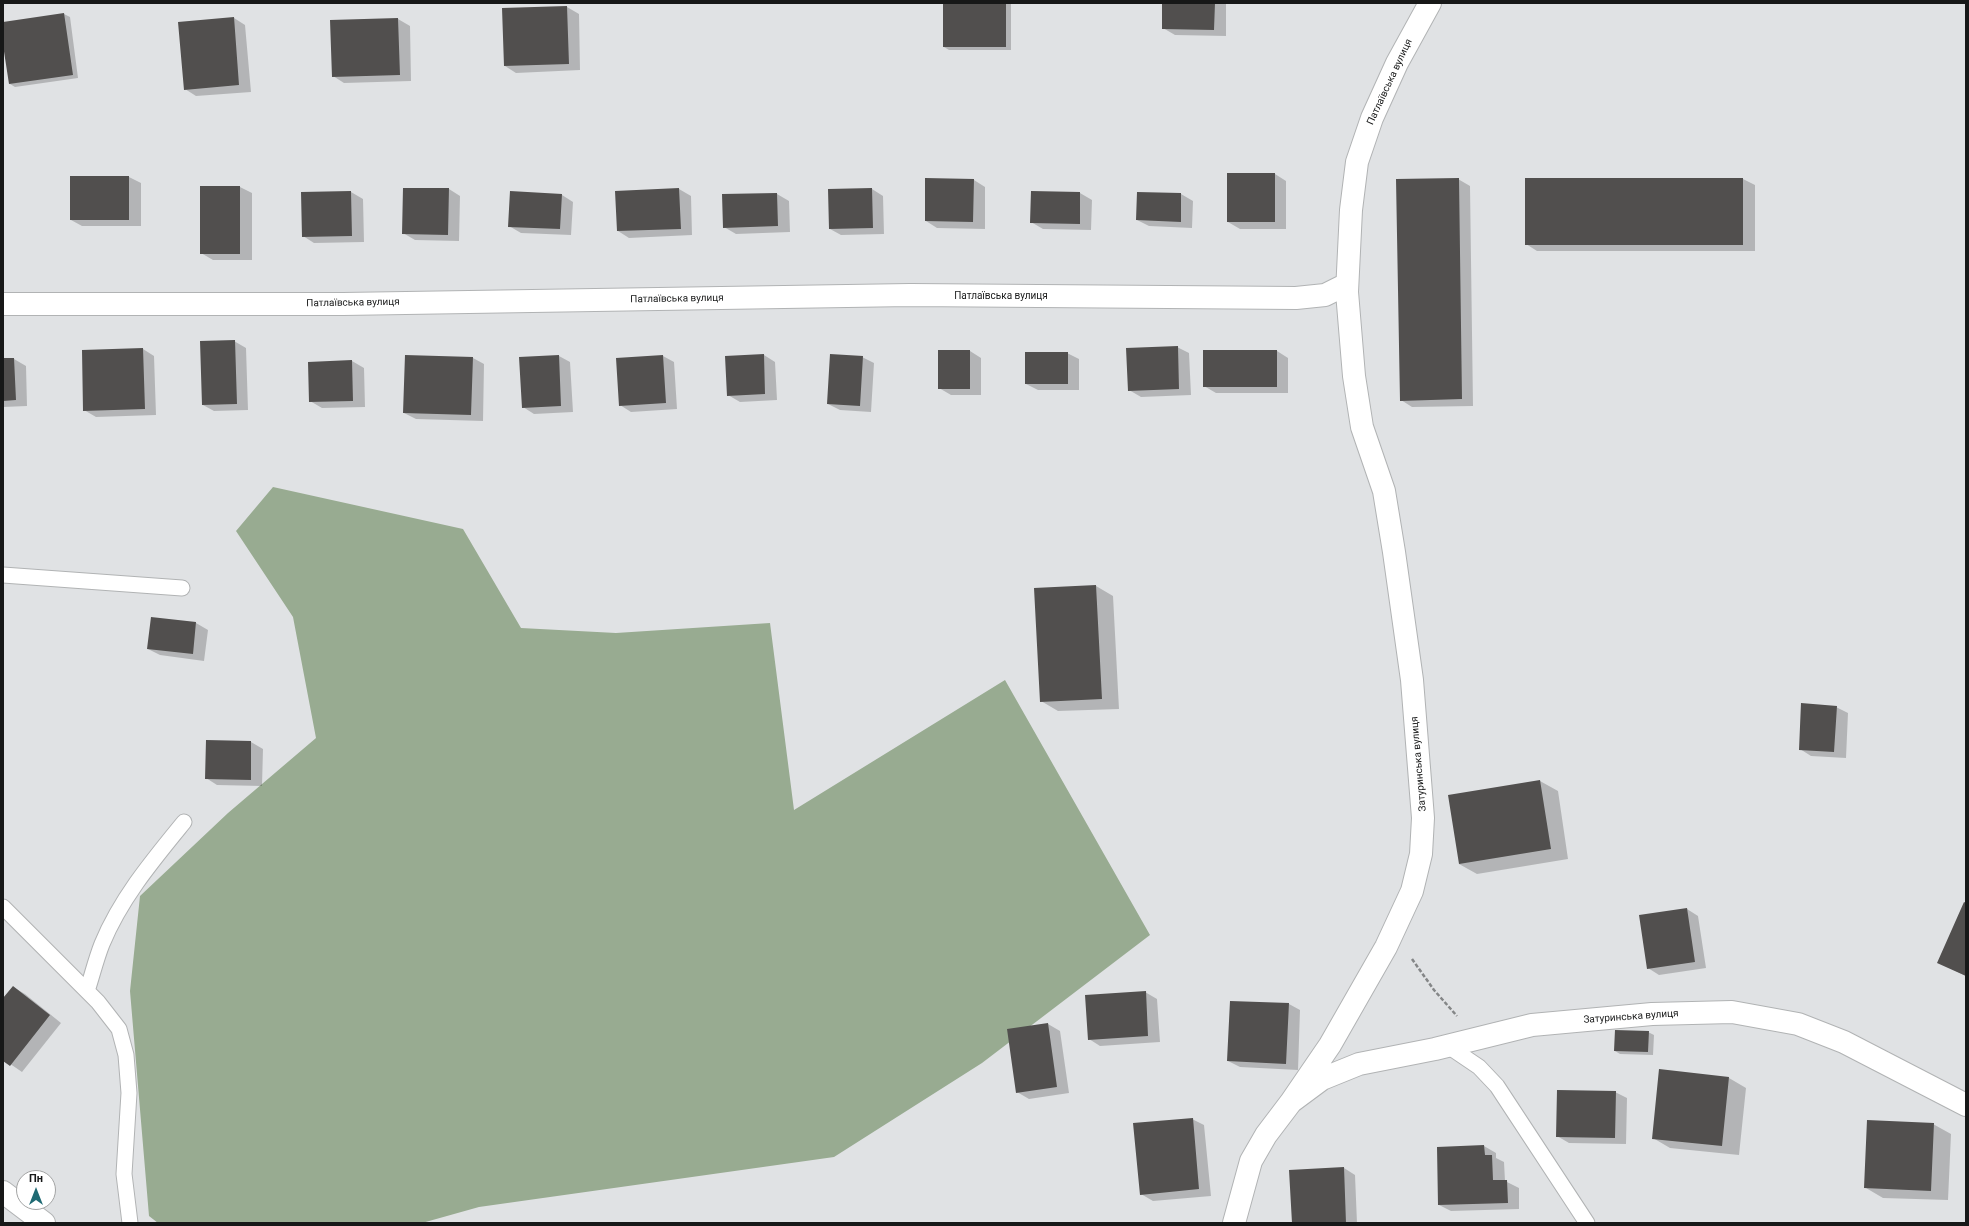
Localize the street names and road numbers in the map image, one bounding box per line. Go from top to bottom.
street label: Патлаївська вулиця [1365,37,1415,127]
street label: Патлаївська вулиця [954,290,1048,302]
street label: Патлаївська вулиця [630,292,724,306]
street label: Патлаївська вулиця [306,296,400,310]
street label: Затуринська вулиця [1409,716,1429,812]
street label: Затуринська вулиця [1583,1008,1679,1026]

